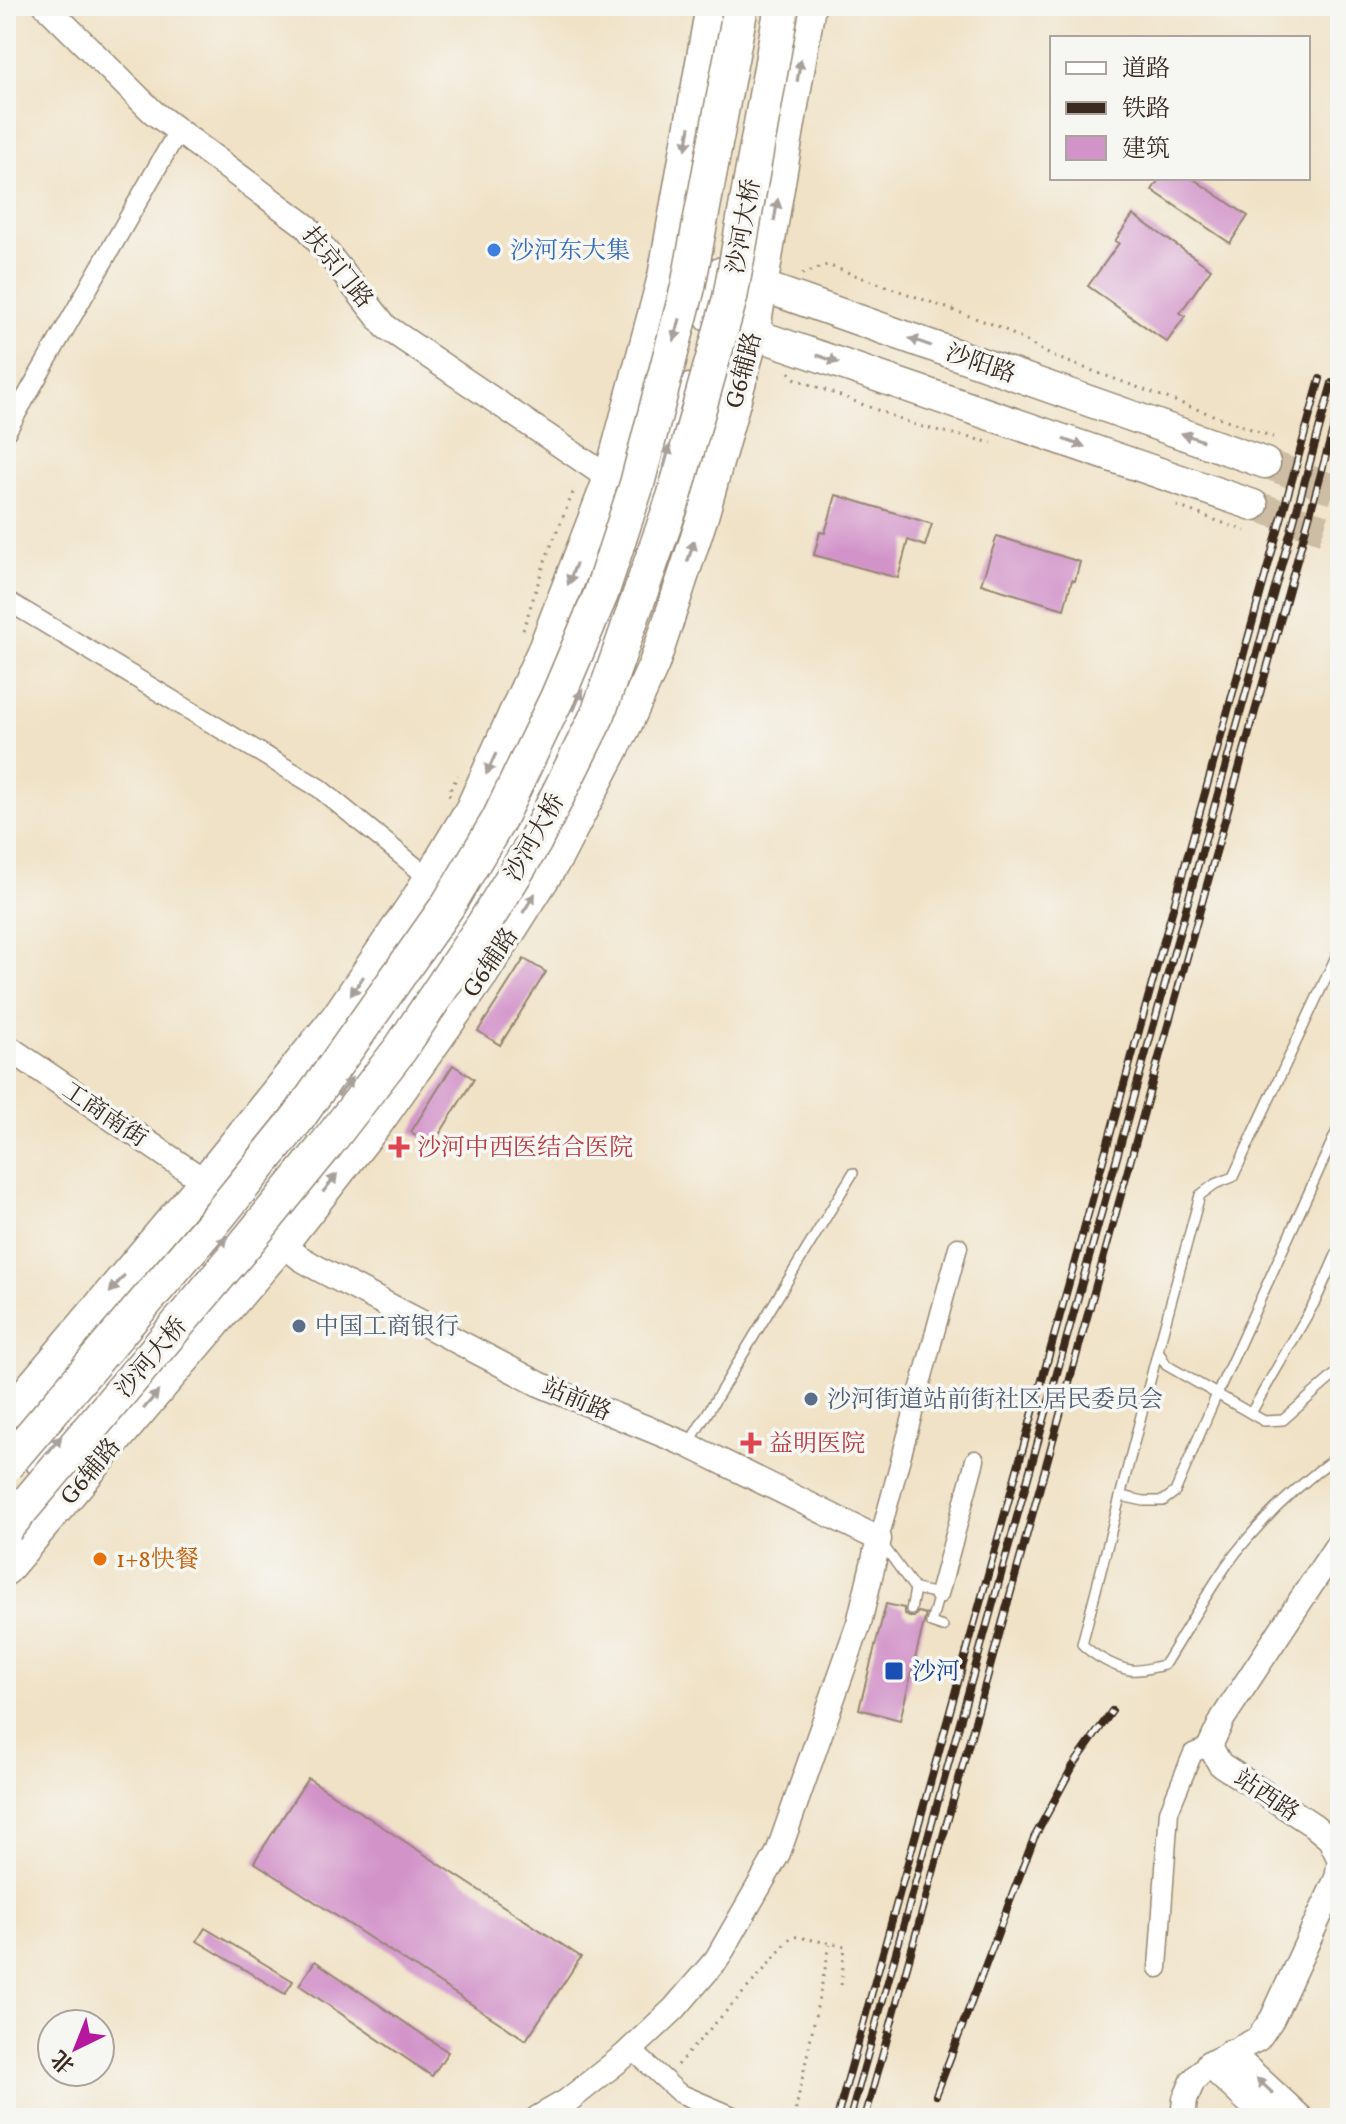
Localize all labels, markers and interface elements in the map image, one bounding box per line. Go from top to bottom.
legend [1050,36,1310,180]
text: 道路 [1122,53,1170,87]
one-way arrow [794,57,806,82]
text: 铁路 [1122,93,1170,127]
one-way arrow [681,126,693,151]
text: 建筑 [1122,133,1170,167]
street label: 沙河大桥 [720,176,770,277]
one-way arrow [770,197,783,222]
street label: 扶京门路 [293,220,380,316]
place label: 沙河东大集 [510,235,630,269]
marker: 沙河东大集 [485,241,503,259]
one-way arrow [670,318,683,342]
street label: G6辅路 [718,329,771,412]
one-way arrow [908,335,932,347]
street label: 沙阳路 [941,337,1020,393]
one-way arrow [816,354,840,366]
one-way arrow [1179,431,1203,443]
one-way arrow [1062,438,1086,450]
one-way arrow [662,444,674,469]
one-way arrow [686,539,698,563]
one-way arrow [565,562,578,586]
one-way arrow [572,688,585,712]
one-way arrow [484,752,498,775]
street label: 沙河大桥 [498,788,574,888]
one-way arrow [521,892,536,913]
street label: G6辅路 [456,921,527,1005]
one-way arrow [350,976,365,997]
street label: 工商南街 [55,1075,153,1157]
one-way arrow [336,1077,352,1097]
place label: 沙河中西医结合医院 [417,1132,633,1166]
marker: 沙河中西医结合医院 [388,1136,410,1158]
one-way arrow [322,1173,338,1193]
one-way arrow [211,1235,227,1255]
one-way arrow [109,1273,126,1293]
street label: 沙河大桥 [109,1311,196,1406]
place label: 中国工商银行 [315,1311,459,1345]
marker: 中国工商银行 [290,1317,308,1335]
street label: 站前路 [536,1371,616,1431]
place label: 沙河街道站前街社区居民委员会 [827,1384,1163,1418]
one-way arrow [142,1390,159,1410]
marker: 沙河街道站前街社区居民委员会 [802,1390,820,1408]
place label: 益明医院 [769,1428,865,1462]
street label: G6辅路 [54,1432,130,1513]
marker: 益明医院 [740,1432,762,1454]
one-way arrow [45,1435,62,1455]
place label: 1+8快餐 [116,1544,199,1578]
marker: 1+8快餐 [91,1550,109,1568]
place label: 沙河 [912,1656,960,1690]
marker: 沙河 [883,1660,905,1682]
street label: 站西路 [1227,1762,1305,1831]
north arrow [36,2008,116,2088]
text: 北 [45,2042,83,2080]
one-way arrow [1255,2077,1274,2095]

